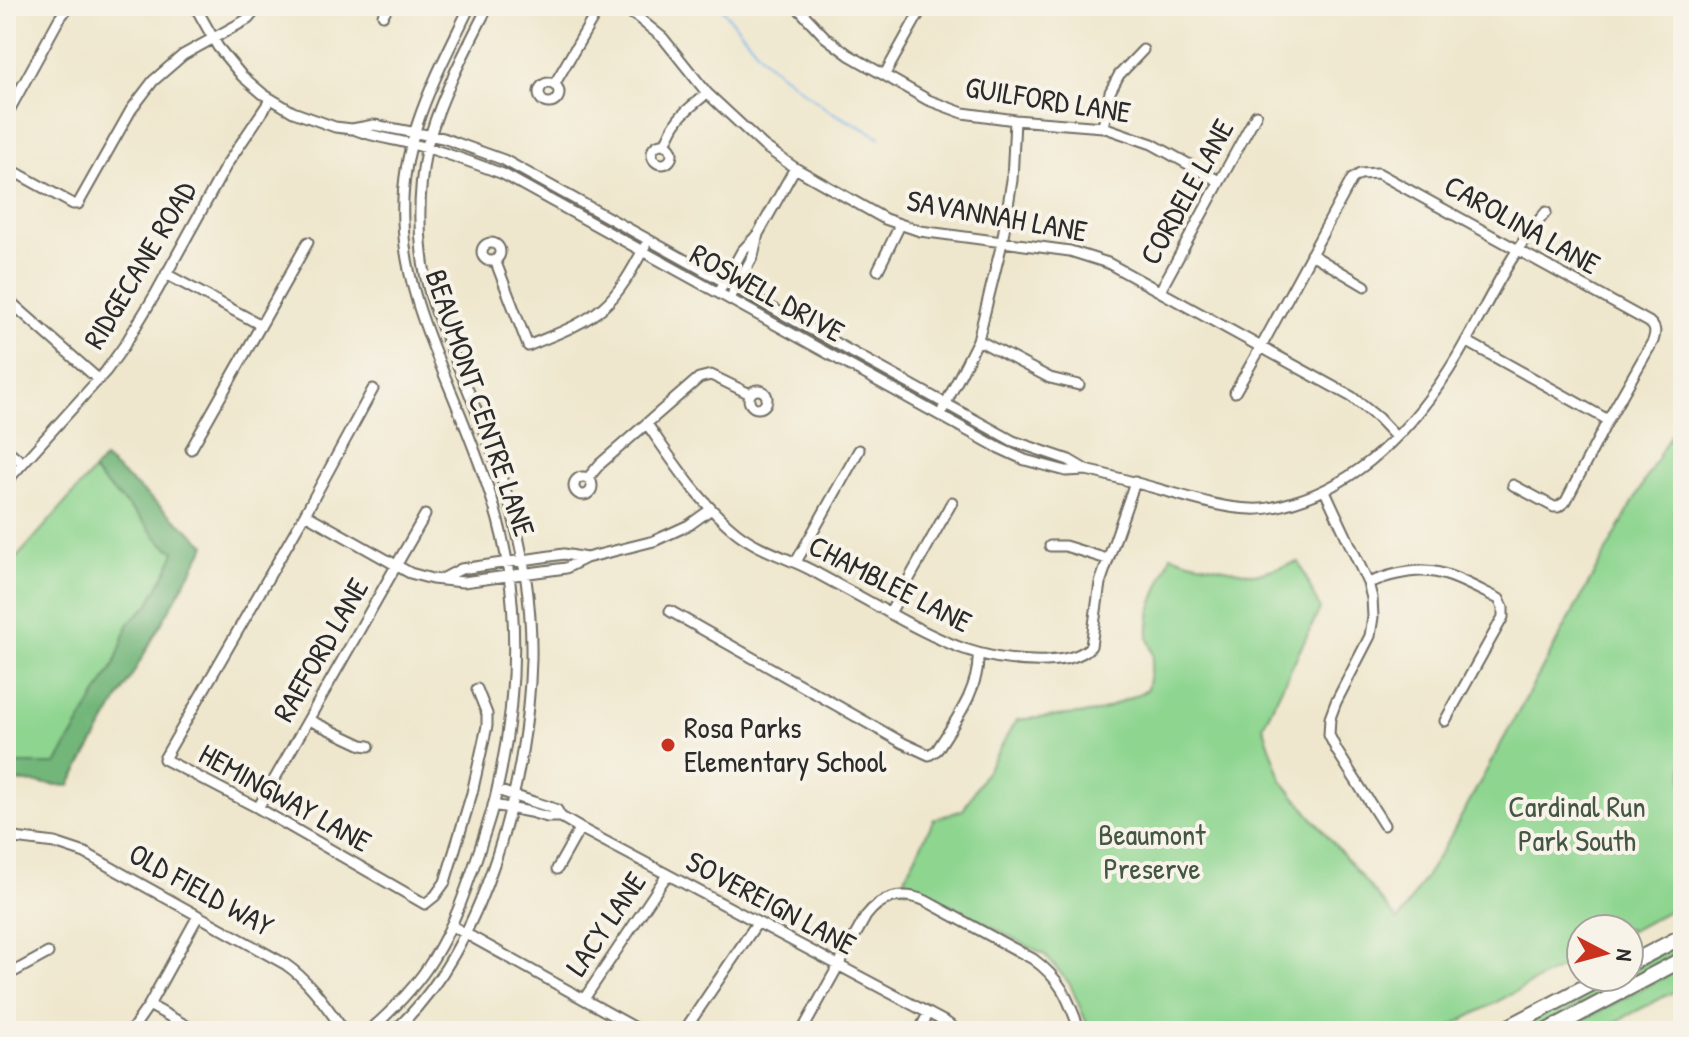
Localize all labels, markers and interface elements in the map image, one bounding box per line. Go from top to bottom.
street label: GUILFORD LANE [963,66,1134,132]
street label: CORDELE LANE [1130,112,1243,271]
street label: CAROLINA LANE [1438,165,1607,283]
street label: RIDGECANE ROAD [73,173,205,356]
street label: SAVANNAH LANE [904,179,1090,251]
street label: ROSWELL DRIVE [683,233,852,351]
street label: BEAUMONT CENTRE LANE [417,264,545,541]
street label: CHAMBLEE LANE [802,525,979,641]
street label: RAEFORD LANE [263,571,377,728]
place label: Rosa Parks Elementary School [684,707,886,781]
street label: HEMINGWAY LANE [192,733,379,861]
marker: Rosa Parks Elementary School [659,736,677,754]
park label: Cardinal Run Park South [1508,786,1646,860]
park label: Beaumont Preserve [1098,814,1206,888]
street label: OLD FIELD WAY [122,833,281,945]
street label: SOVEREIGN LANE [680,841,863,964]
street label: LACY LANE [556,864,655,983]
north arrow [1565,913,1645,993]
text: N [1609,948,1640,963]

